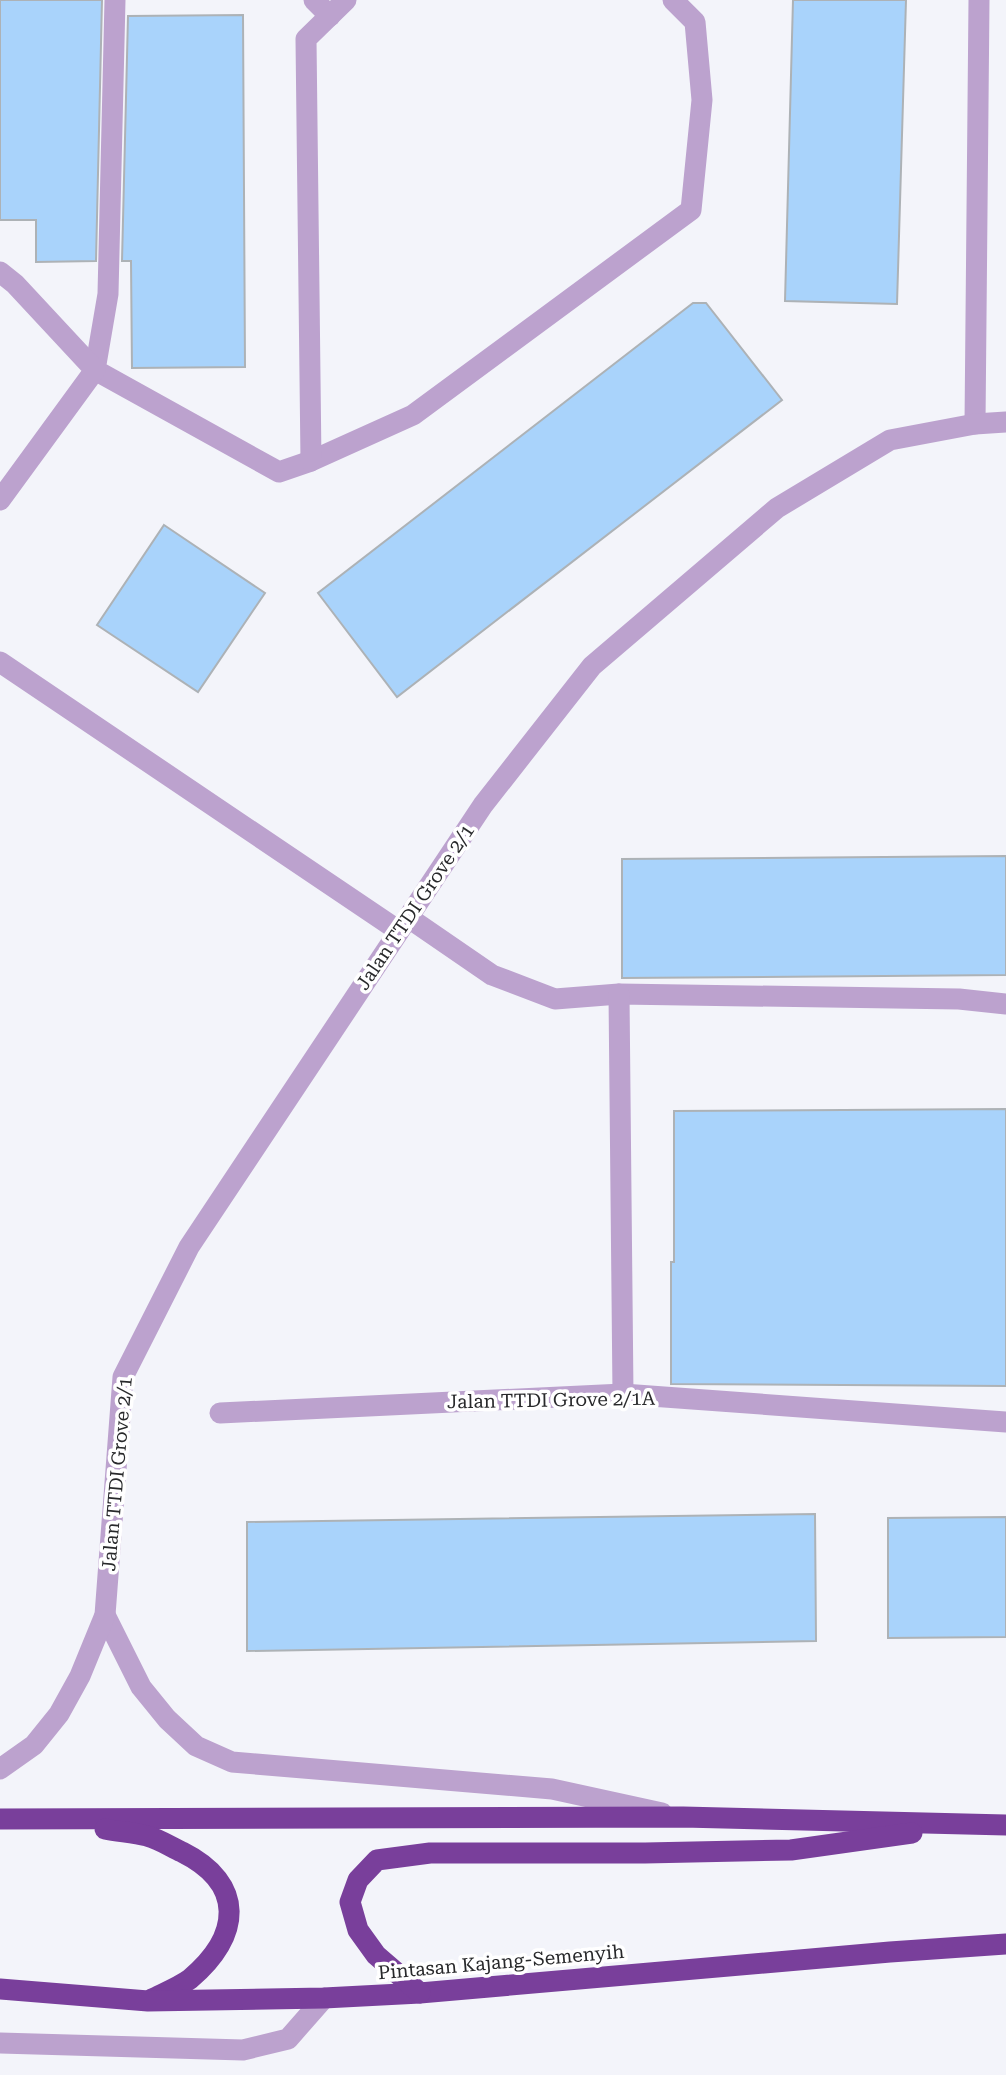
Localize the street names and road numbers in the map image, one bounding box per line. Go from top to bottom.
street label: Jalan TTDI Grove 2/1 [351,820,479,994]
street label: Jalan TTDI Grove 2/1 [97,1376,137,1572]
street label: Jalan TTDI Grove 2/1A [447,1387,656,1413]
street label: Pintasan Kajang-Semenyih [377,1940,625,1984]

